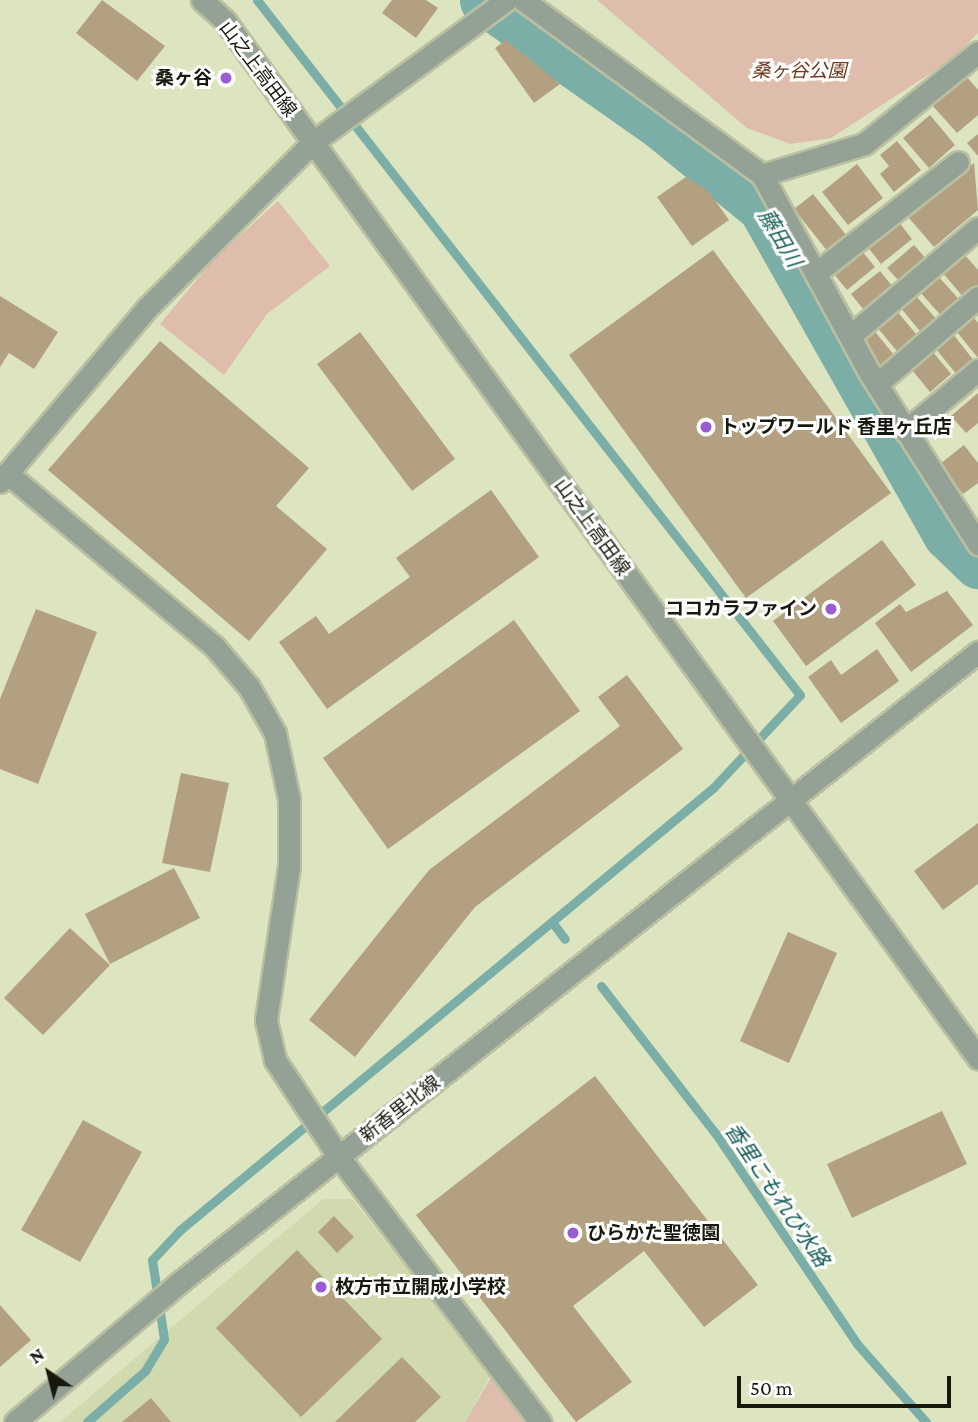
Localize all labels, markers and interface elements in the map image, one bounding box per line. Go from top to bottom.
street label: 山之上高田線 [215,17,301,121]
park label: 桑ヶ谷公園 [752,60,846,82]
place label: 桑ヶ谷 [155,67,212,89]
marker: 桑ヶ谷 [218,70,234,86]
water label: 藤田川 [753,205,807,271]
place label: トップワールド 香里ヶ丘店 [720,416,952,438]
marker: トップワールド 香里ヶ丘店 [698,419,714,435]
street label: 山之上高田線 [549,474,635,580]
place label: ココカラファイン [665,598,817,620]
marker: ココカラファイン [823,601,839,617]
street label: 新香里北線 [356,1071,444,1147]
water label: 香里こもれび水路 [720,1118,834,1272]
place label: ひらかた聖徳園 [587,1222,720,1244]
marker: ひらかた聖徳園 [565,1225,581,1241]
place label: 枚方市立開成小学校 [335,1276,506,1298]
marker: 枚方市立開成小学校 [313,1279,329,1295]
north arrow [14,1338,84,1408]
text: N [25,1343,48,1368]
scale bar [740,1362,954,1406]
text: 50 m [750,1376,793,1400]

